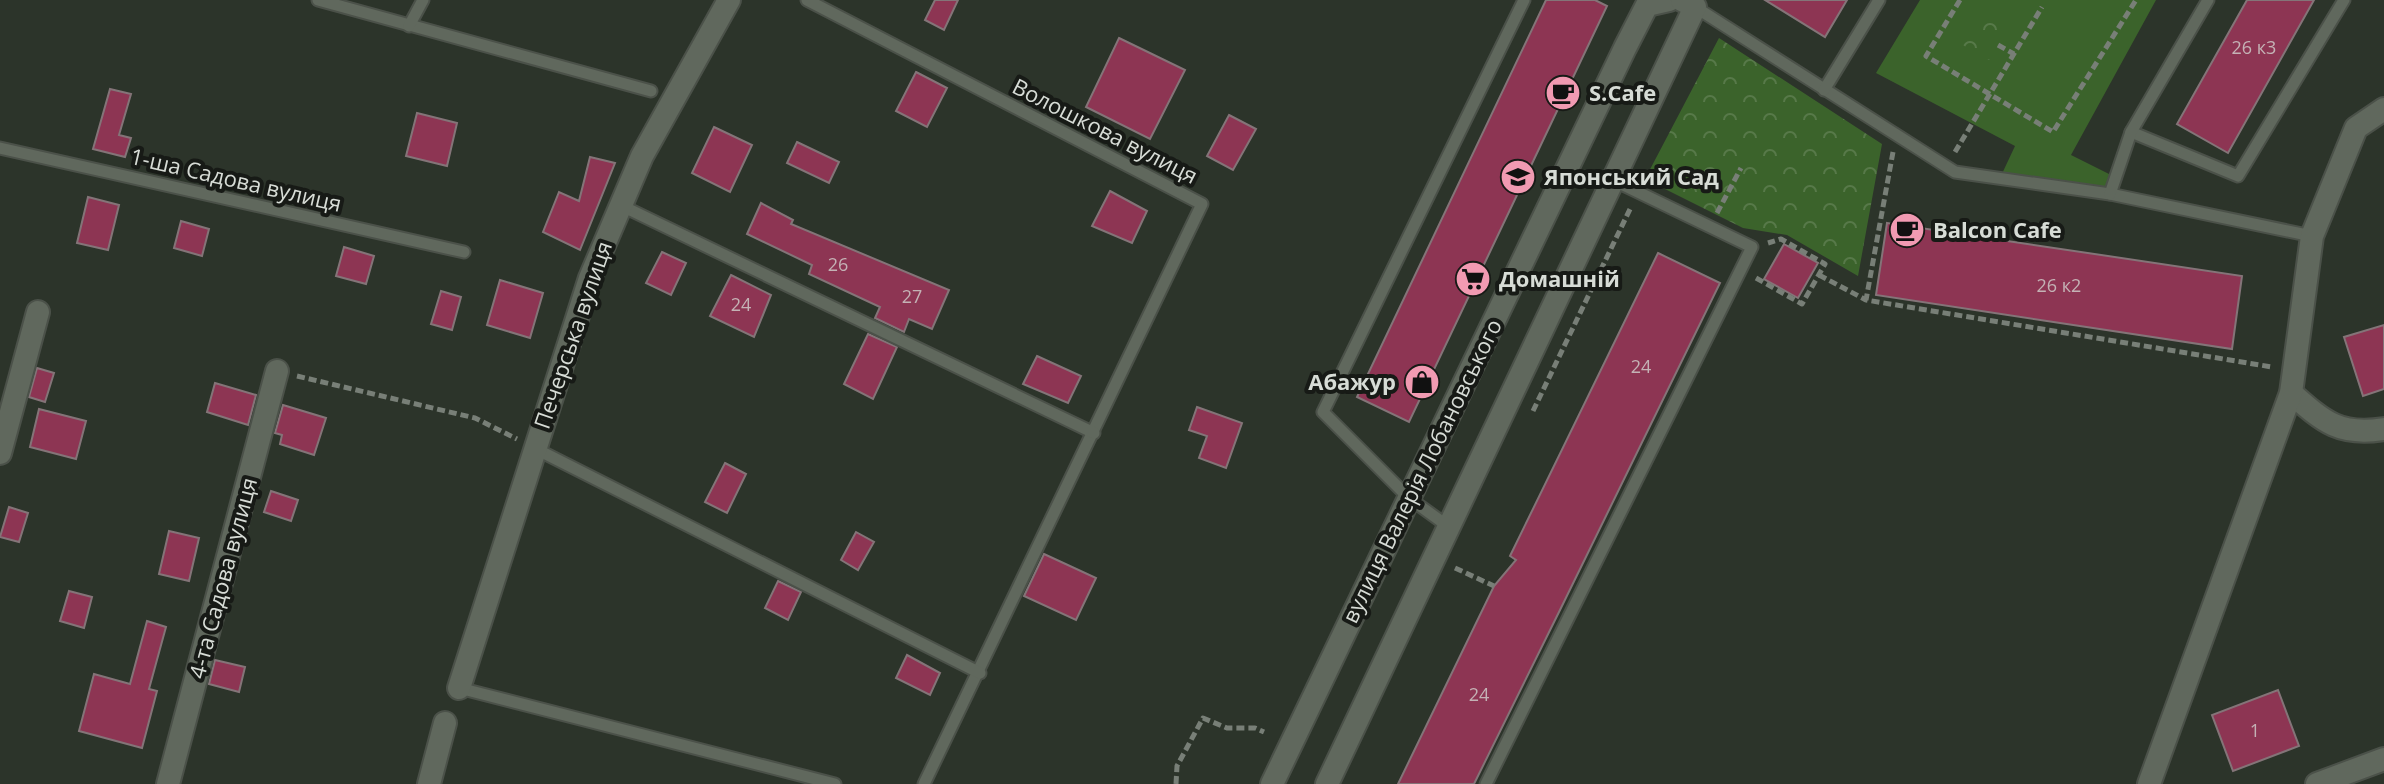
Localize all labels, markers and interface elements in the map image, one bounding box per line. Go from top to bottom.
house number: 26 к3 [2232,35,2276,59]
street label: Волошкова вулиця [1008,70,1203,190]
cafe icon: S.Cafe [1544,74,1582,112]
place label: S.Cafe [1589,77,1656,107]
street label: 1-ша Садова вулиця [128,140,345,218]
school or university icon: Японський Сад [1499,158,1537,196]
place label: Японський Сад [1543,161,1719,191]
cafe icon: Balcon Cafe [1888,211,1926,249]
place label: Balcon Cafe [1933,214,2062,244]
street label: Печерська вулиця [526,237,618,432]
house number: 26 [828,252,848,276]
supermarket icon: Домашній [1454,260,1492,298]
place label: Домашній [1499,263,1620,293]
house number: 26 к2 [2037,273,2081,297]
house number: 27 [902,284,922,308]
house number: 24 [731,292,751,316]
street label: вулиця Валерія Лобановського [1334,314,1508,628]
house number: 24 [1631,354,1651,378]
shop icon: Абажур [1403,363,1441,401]
place label: Абажур [1308,366,1396,396]
street label: 4-та Садова вулиця [181,474,263,681]
house number: 24 [1469,682,1489,706]
house number: 1 [2250,718,2260,742]

